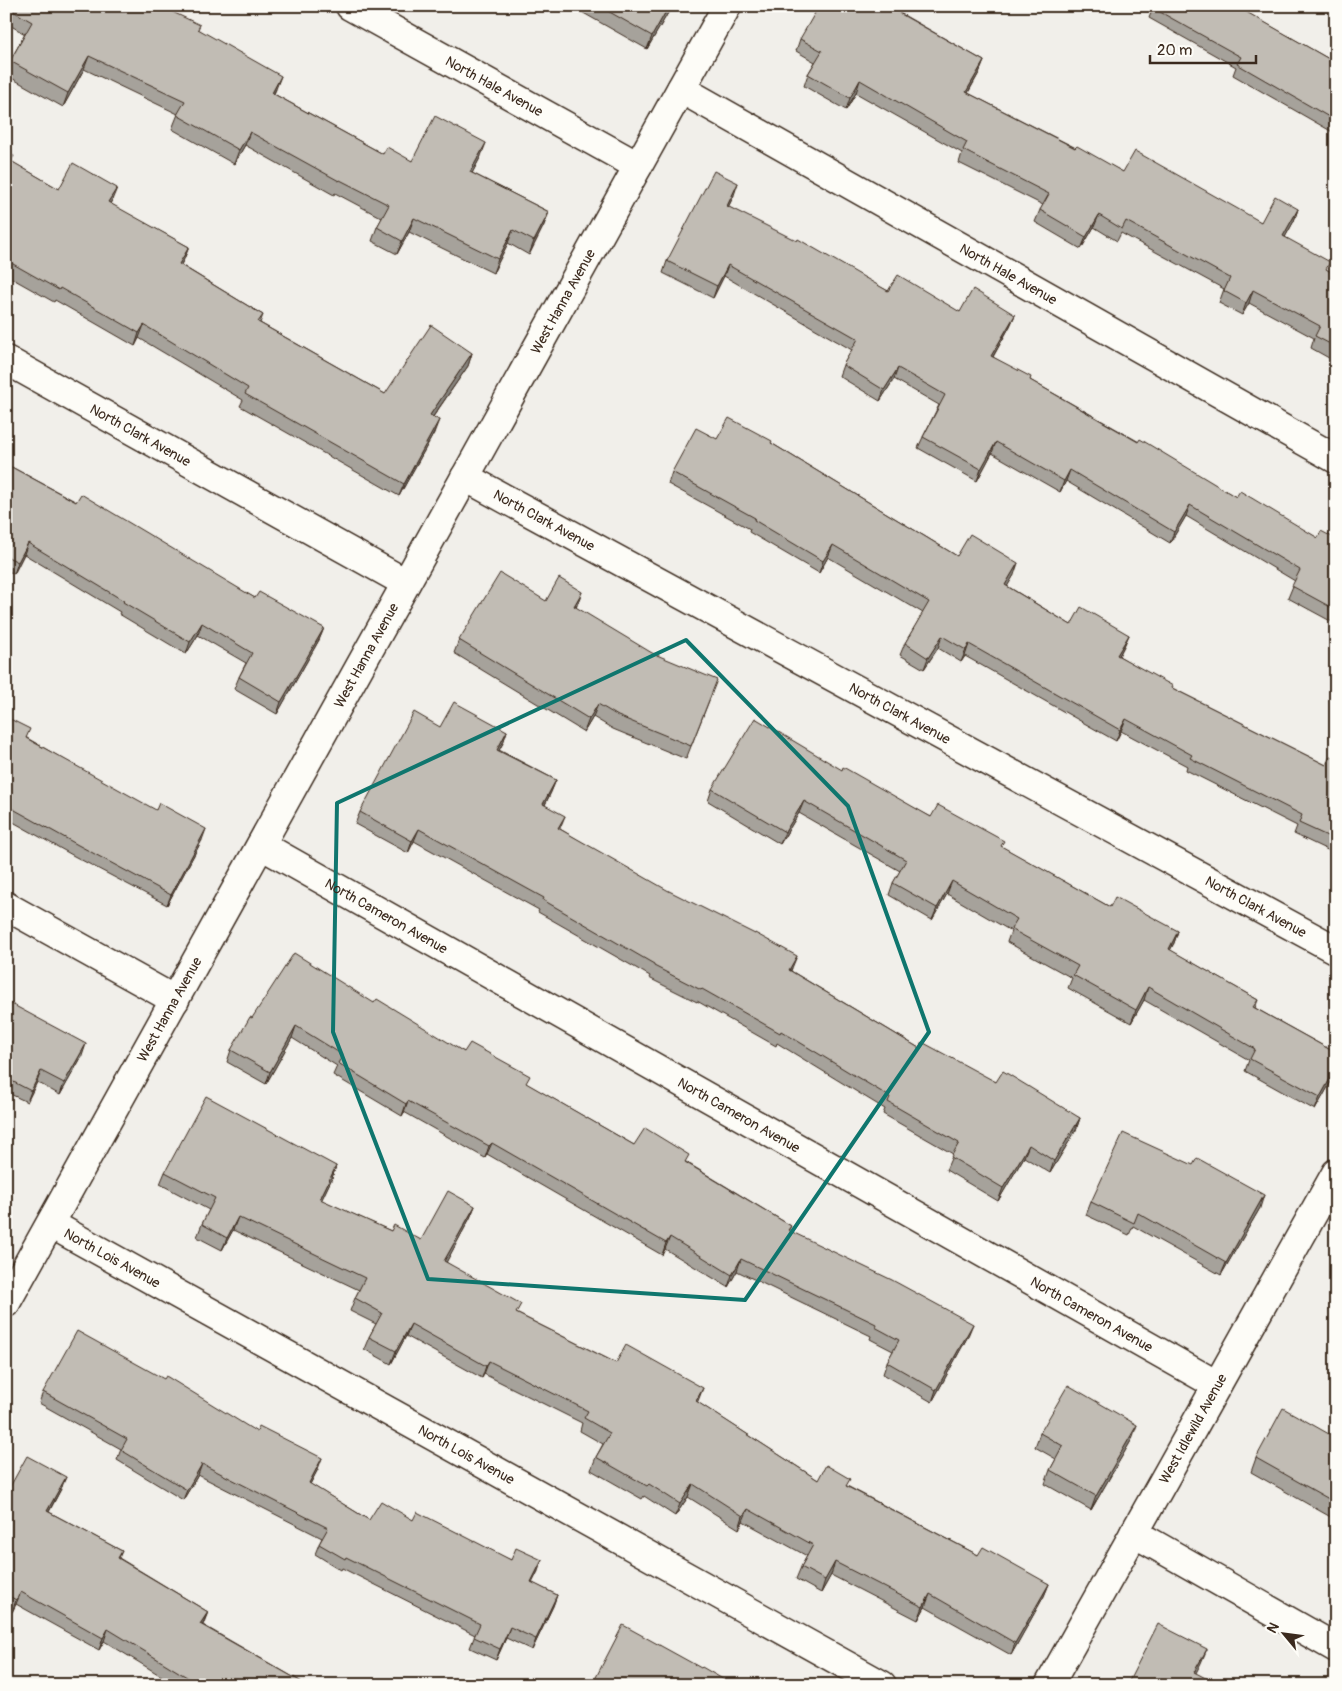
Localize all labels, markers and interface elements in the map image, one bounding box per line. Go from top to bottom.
scale bar [1150,32,1256,64]
text: 20 m [1157,41,1192,60]
street label: North Hale Avenue [442,53,546,121]
street label: North Hale Avenue [956,240,1060,309]
street label: West Hanna Avenue [527,246,599,357]
street label: North Clark Avenue [87,401,194,470]
street label: North Clark Avenue [490,486,598,555]
street label: West Hanna Avenue [331,600,402,711]
street label: North Clark Avenue [846,679,953,748]
street label: North Clark Avenue [1202,873,1309,941]
street label: North Cameron Avenue [322,875,450,958]
street label: West Hanna Avenue [134,954,206,1065]
street label: North Cameron Avenue [675,1074,803,1157]
street label: North Lois Avenue [61,1225,163,1292]
street label: North Cameron Avenue [1027,1273,1156,1356]
street label: West Idlewild Avenue [1156,1371,1231,1487]
street label: North Lois Avenue [415,1421,517,1488]
north arrow [1260,1608,1310,1658]
text: N [1263,1620,1283,1636]

